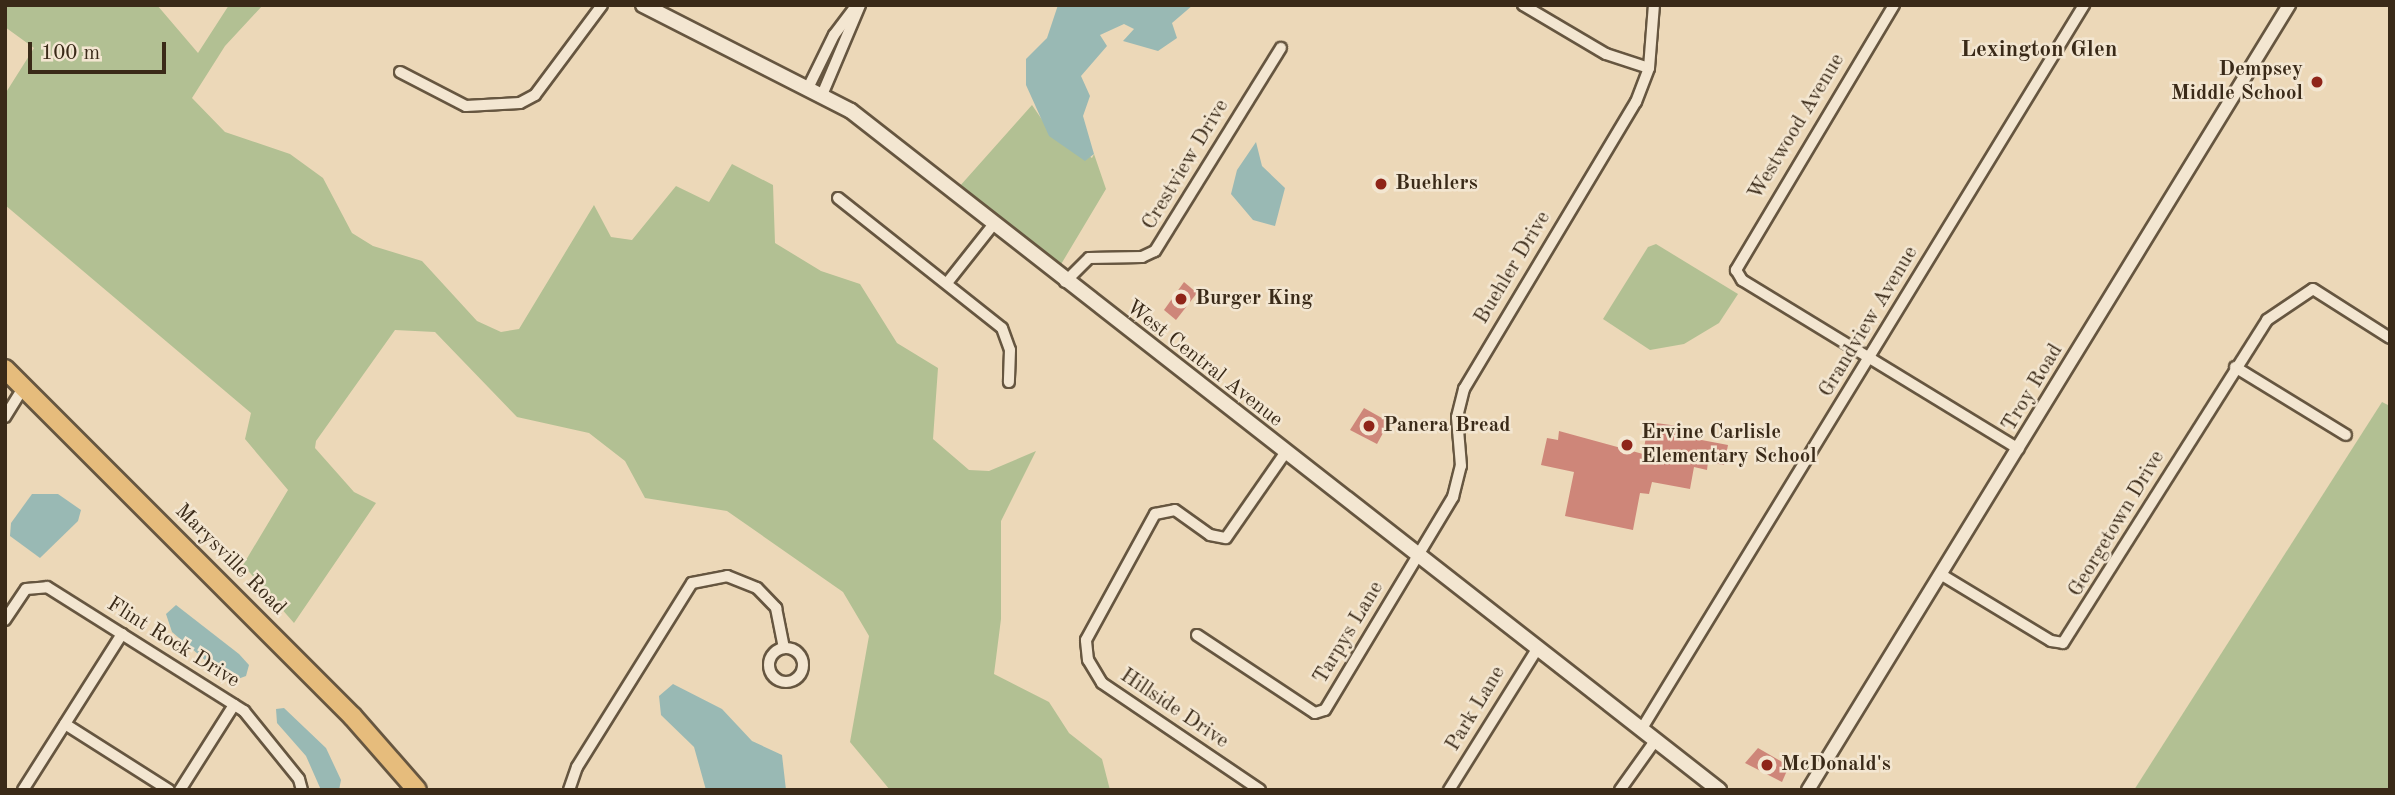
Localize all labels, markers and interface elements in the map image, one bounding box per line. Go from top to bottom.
scale bar [32,28,170,72]
district label: Lexington Glen [1960,36,2118,64]
text: 100 m [41,43,100,64]
street label: Westwood Avenue [1743,49,1851,205]
place label: Dempsey Middle School [2171,57,2303,107]
marker: Dempsey Middle School [2309,74,2325,90]
street label: Crestview Drive [1137,95,1235,235]
place label: Buehlers [1395,171,1478,197]
marker: Buehlers [1373,176,1389,192]
street label: Buehler Drive [1469,207,1557,329]
street label: Grandview Avenue [1814,242,1924,402]
place label: Burger King [1195,286,1313,312]
marker: Burger King [1173,291,1189,307]
street label: West Central Avenue [1121,295,1287,433]
street label: Troy Road [1997,340,2069,436]
place label: Panera Bread [1383,413,1511,439]
marker: Panera Bread [1361,418,1377,434]
place label: Ervine Carlisle Elementary School [1641,420,1817,470]
marker: Ervine Carlisle Elementary School [1619,437,1635,453]
street label: Georgetown Drive [2063,446,2171,602]
street label: Marysville Road [169,499,291,621]
street label: Tarpys Lane [1308,577,1390,689]
street label: Flint Rock Drive [102,592,244,694]
street label: Park Lane [1441,662,1511,756]
street label: Hillside Drive [1115,664,1233,754]
place label: McDonald's [1781,752,1891,778]
marker: McDonald's [1759,757,1775,773]

